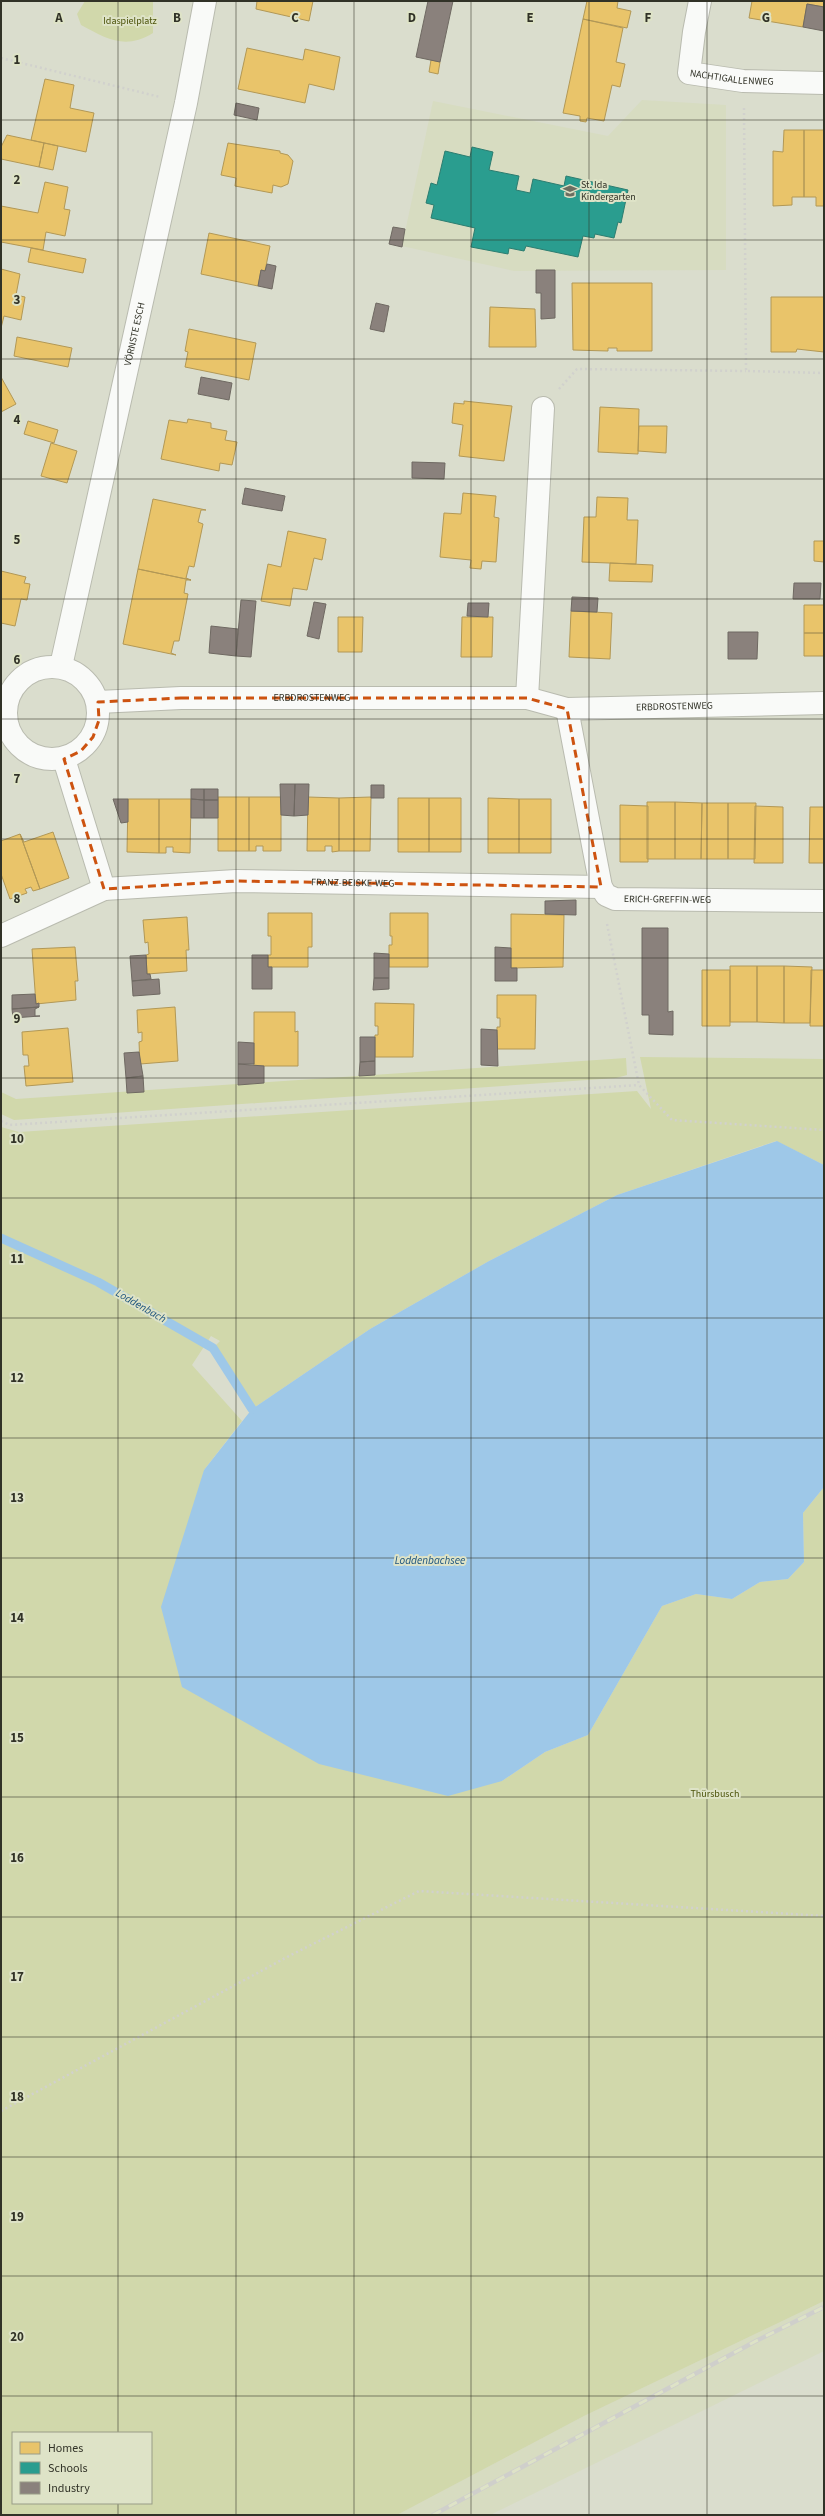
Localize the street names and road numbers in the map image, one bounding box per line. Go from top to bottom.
street label: NACHTIGALLENWEG [689,66,774,89]
street label: VÖRNSTE ESCH [121,301,149,367]
street label: ERBDROSTENWEG [273,691,350,705]
street label: ERBDROSTENWEG [636,699,713,714]
street label: FRANZ-BEISKE-WEG [311,875,394,891]
street label: ERICH-GREFFIN-WEG [624,892,711,907]

